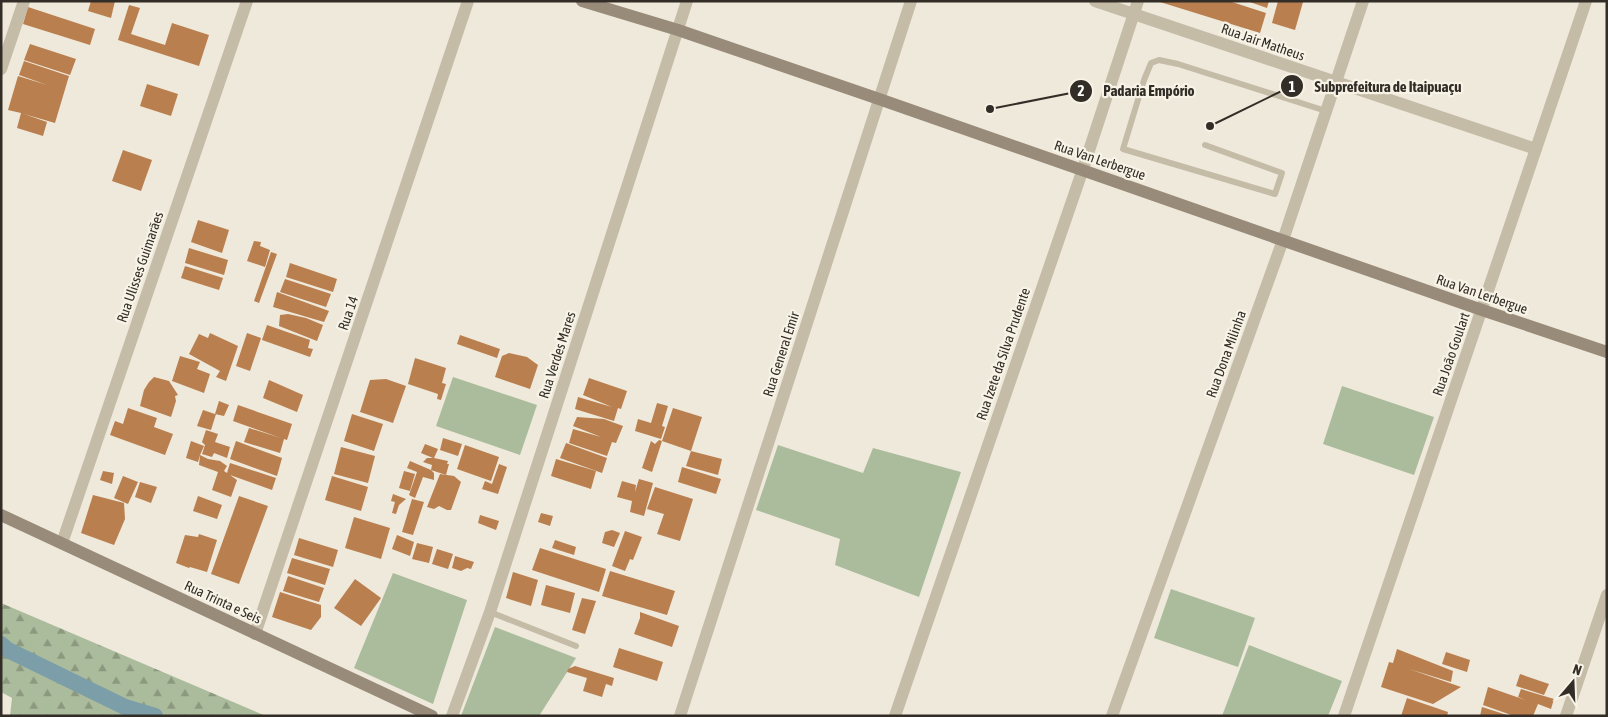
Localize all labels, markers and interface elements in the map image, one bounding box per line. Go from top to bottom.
street label: Rua Jair Matheus [1219,20,1307,64]
callout: Subprefeitura de Itaipuaçu [1279,71,1471,101]
callout: Padaria Empório [1068,76,1205,106]
text: 1 [1288,78,1296,95]
text: Subprefeitura de Itaipuaçu [1315,78,1461,95]
text: 2 [1077,82,1085,99]
text: Padaria Empório [1103,82,1195,99]
street label: Rua Van Lerbergue [1052,137,1148,183]
street label: Rua Ulisses Guimarães [114,209,166,325]
street label: Rua Van Lerbergue [1434,271,1530,317]
street label: Rua Izete da Silva Prudente [973,286,1033,422]
street label: Rua 14 [335,293,361,332]
street label: Rua Dona Milinha [1203,308,1249,400]
street label: Rua General Emir [760,309,803,399]
street label: Rua Verdes Mares [535,310,579,400]
street label: Rua João Goulart [1429,310,1473,398]
street label: Rua Trinta e Seis [182,577,264,627]
north arrow [1548,657,1598,707]
text: N [1571,661,1584,679]

